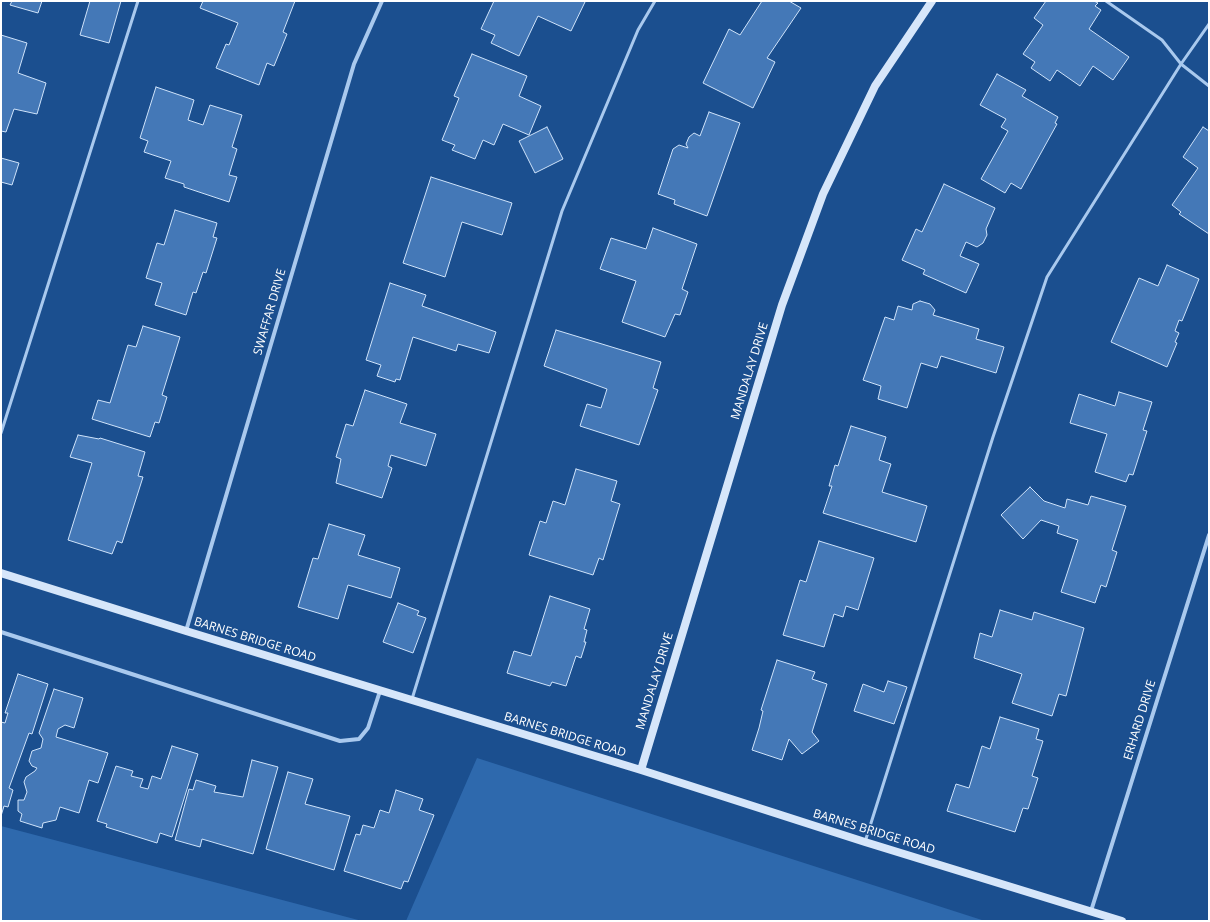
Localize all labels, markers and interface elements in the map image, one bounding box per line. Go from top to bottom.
street label: SWAFFAR DRIVE [251,267,289,357]
street label: MANDALAY DRIVE [728,321,772,421]
street label: BARNES BRIDGE ROAD [192,615,318,665]
street label: MANDALAY DRIVE [633,631,677,731]
street label: ERHARD DRIVE [1121,678,1159,762]
street label: BARNES BRIDGE ROAD [502,710,628,760]
street label: BARNES BRIDGE ROAD [811,807,937,857]

